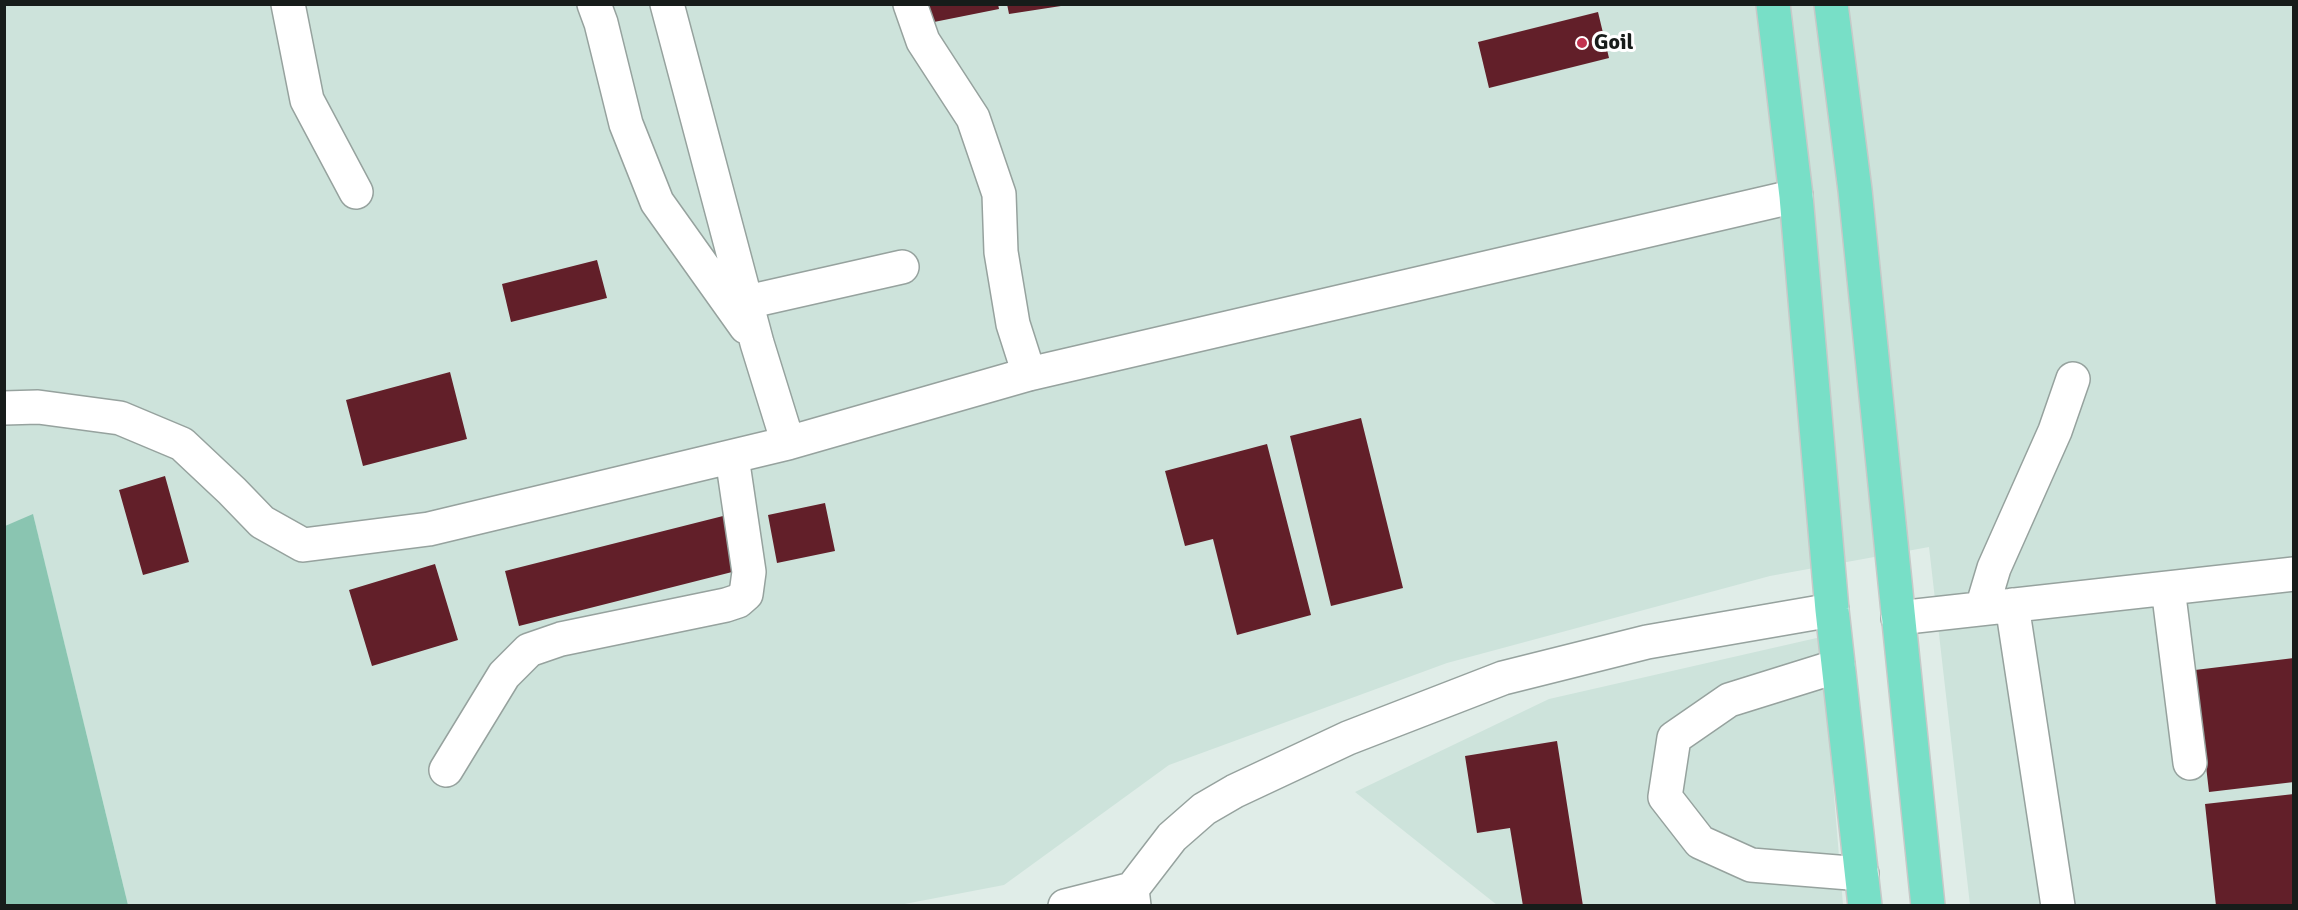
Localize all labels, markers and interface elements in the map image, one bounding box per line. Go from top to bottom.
place label: Goil [1594,30,1633,56]
marker: Goil [1575,36,1589,50]

